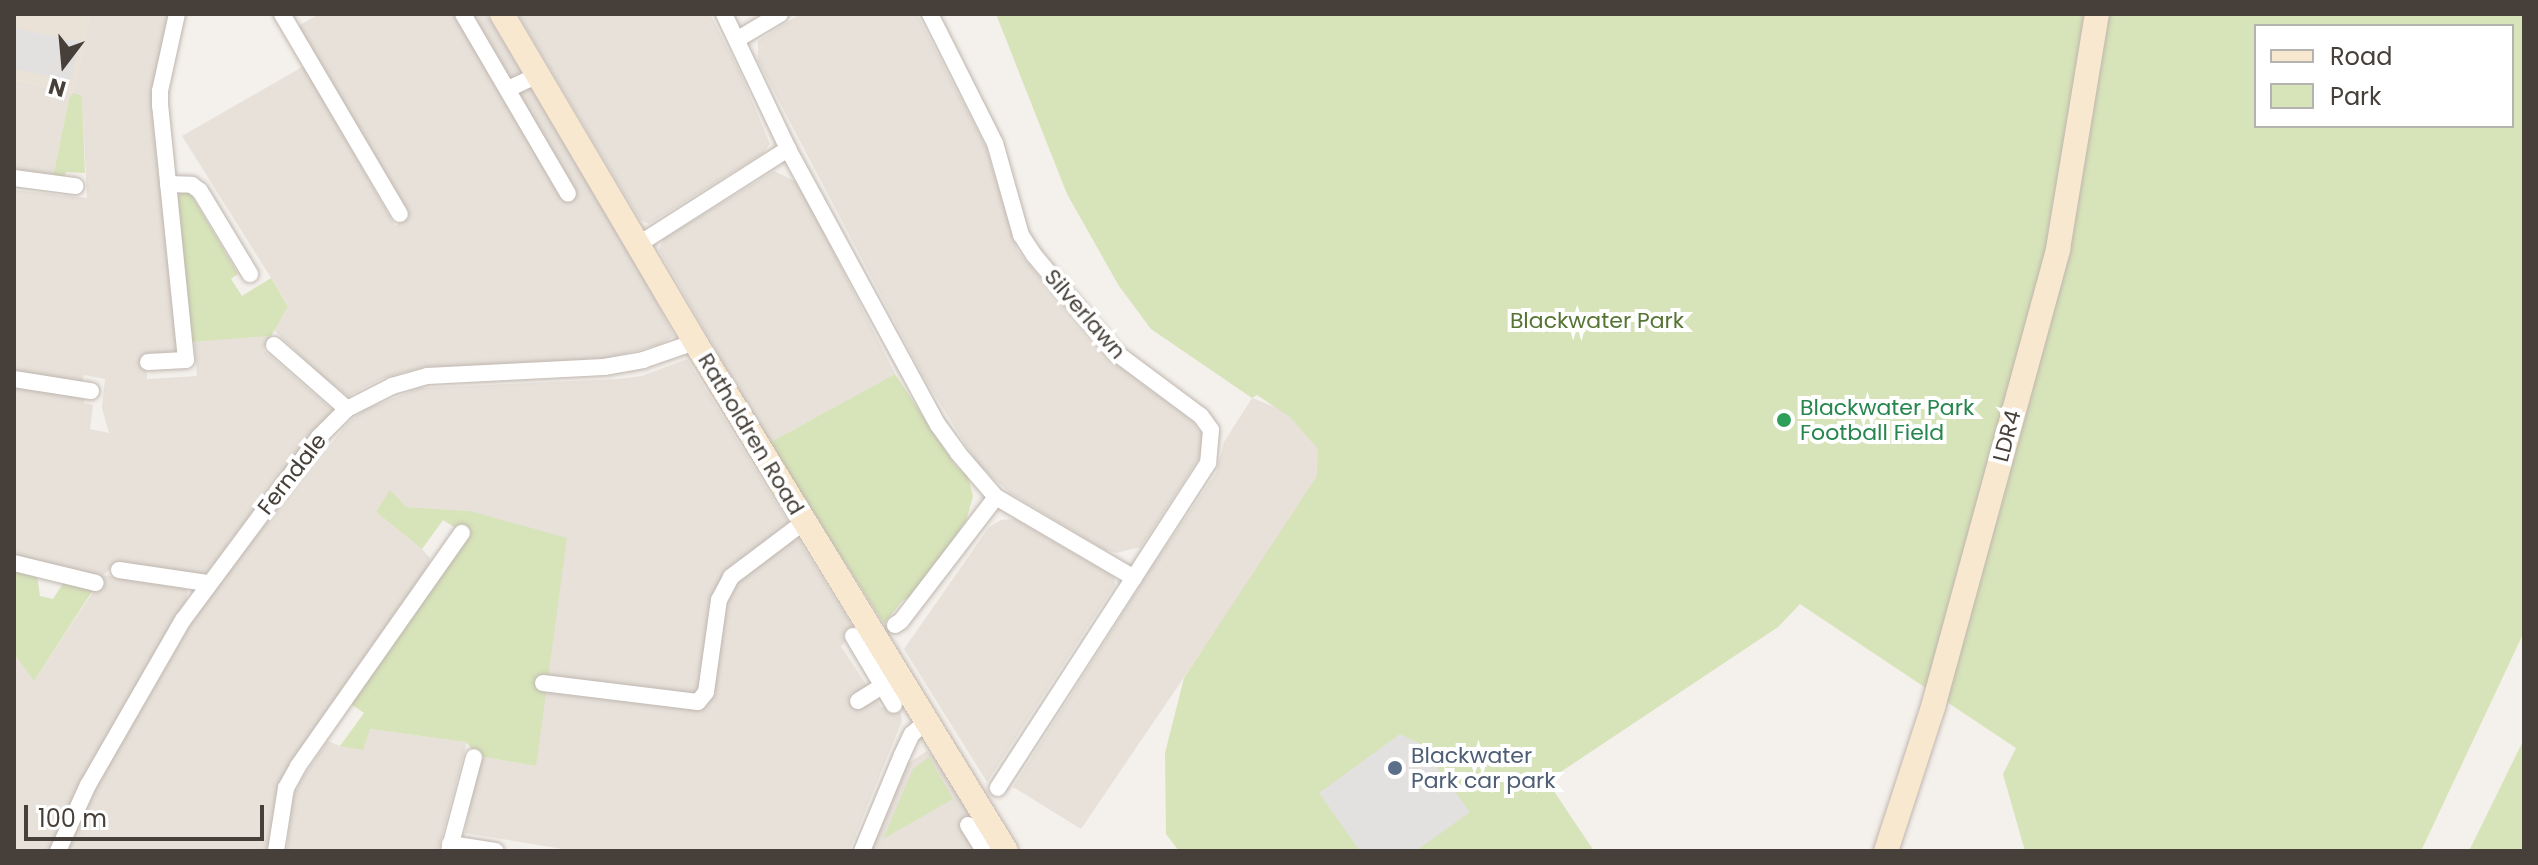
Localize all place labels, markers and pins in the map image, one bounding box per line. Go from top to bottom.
place label: Blackwater Park Football Field [1800,394,1974,446]
marker: Blackwater Park Football Field [1775,411,1793,429]
place label: Blackwater Park car park [1411,742,1556,794]
marker: Blackwater Park car park [1386,759,1404,777]

